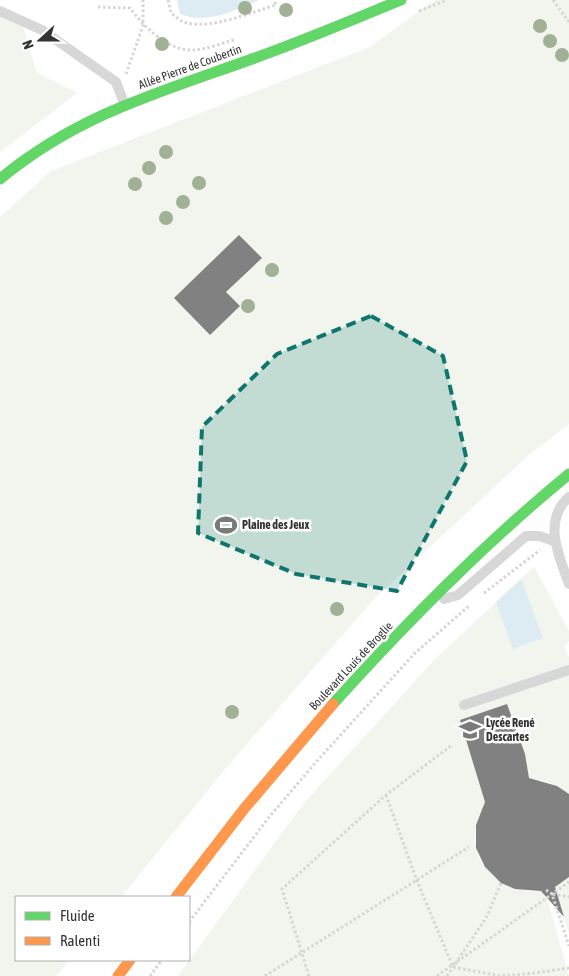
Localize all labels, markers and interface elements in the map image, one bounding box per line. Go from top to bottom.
north arrow [15,15,65,65]
text: N [19,38,37,51]
street label: Allée Pierre de Coubertin [136,42,244,92]
sports icon: Plaine des Jeux [213,512,239,538]
place label: Plaine des Jeux [242,518,309,532]
street label: Boulevard Louis de Broglie [306,619,396,713]
place label: Lycée René Descartes [486,716,535,744]
school or university icon: Lycée René Descartes [457,717,483,743]
legend [15,896,190,961]
text: Fluide [60,907,95,924]
text: Ralenti [60,932,100,949]

